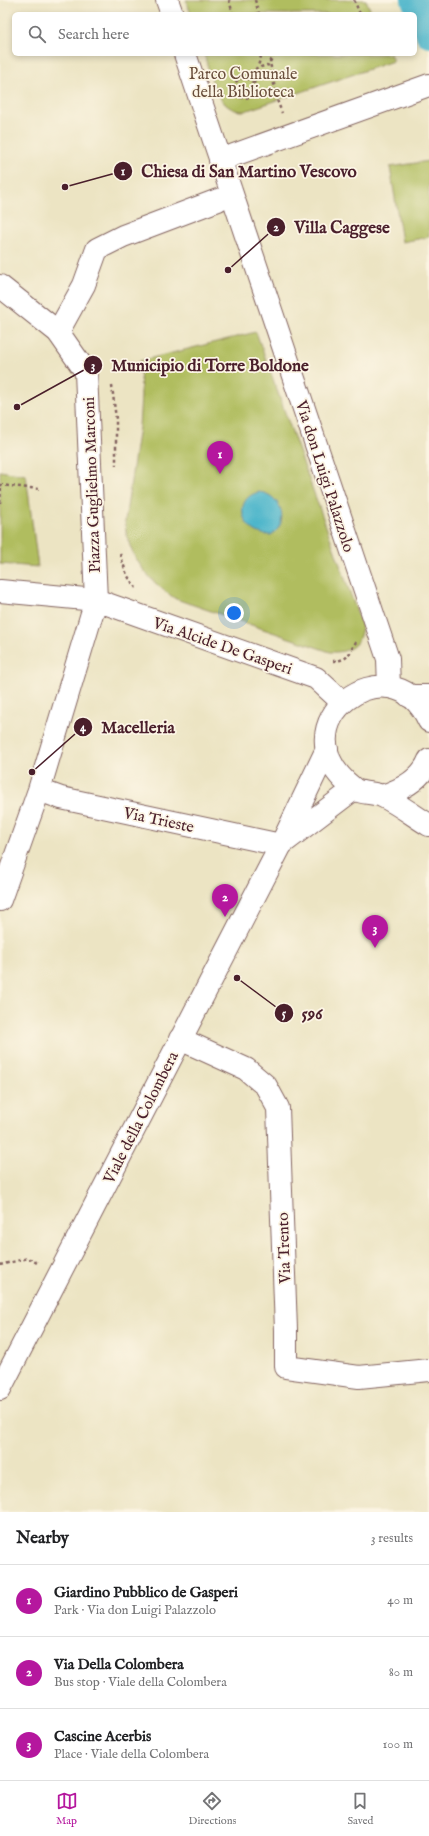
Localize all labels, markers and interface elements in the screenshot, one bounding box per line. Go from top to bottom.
search box [12,12,417,56]
icon: search [26,23,48,45]
text: Search here [58,25,129,44]
park label: Parco Comunale della Biblioteca [189,65,297,103]
callout: Chiesa di San Martino Vescovo [113,157,365,186]
text: Chiesa di San Martino Vescovo [141,162,357,183]
text: 1 [121,164,126,179]
callout: Villa Caggese [266,213,398,242]
text: Villa Caggese [293,218,390,239]
text: 2 [273,220,279,235]
callout: Municipio di Torre Boldone [83,350,317,379]
text: Municipio di Torre Boldone [111,356,309,377]
text: 3 [91,358,95,373]
street label: Piazza Guglielmo Marconi [80,397,106,573]
street label: Via don Luigi Palazzolo [290,397,358,555]
pin: 1 [207,441,233,474]
your location [224,603,244,623]
street label: Via Alcide De Gasperi [149,613,295,680]
callout: Macelleria [73,712,183,741]
text: Macelleria [101,718,175,739]
text: 4 [80,720,87,735]
street label: Via Trieste [121,804,196,838]
pin: 2 [212,884,238,917]
pin: 3 [362,915,388,948]
callout: 596 [274,999,331,1028]
text: 596 [302,1004,323,1025]
text: 5 [282,1006,287,1021]
street label: Viale della Colombera [99,1048,184,1188]
street label: Via Trento [274,1212,296,1285]
text: Nearby [16,1528,69,1549]
text: 3 results [371,1530,413,1547]
text: Giardino Pubblico de Gasperi [54,1583,238,1602]
text: 1 [27,1592,31,1609]
text: 40 m [387,1592,413,1609]
text: Park · Via don Luigi Palazzolo [54,1602,216,1619]
text: Via Della Colombera [54,1655,184,1674]
text: 2 [26,1664,32,1681]
text: 80 m [389,1664,413,1681]
text: Bus stop · Viale della Colombera [54,1674,227,1691]
text: Cascine Acerbis [54,1727,151,1746]
text: 3 [27,1736,31,1753]
text: 100 m [383,1736,413,1753]
text: Place · Viale della Colombera [54,1746,209,1763]
tab: Map [56,1790,78,1828]
tab: Directions [189,1790,236,1828]
tab: Saved [347,1790,373,1828]

